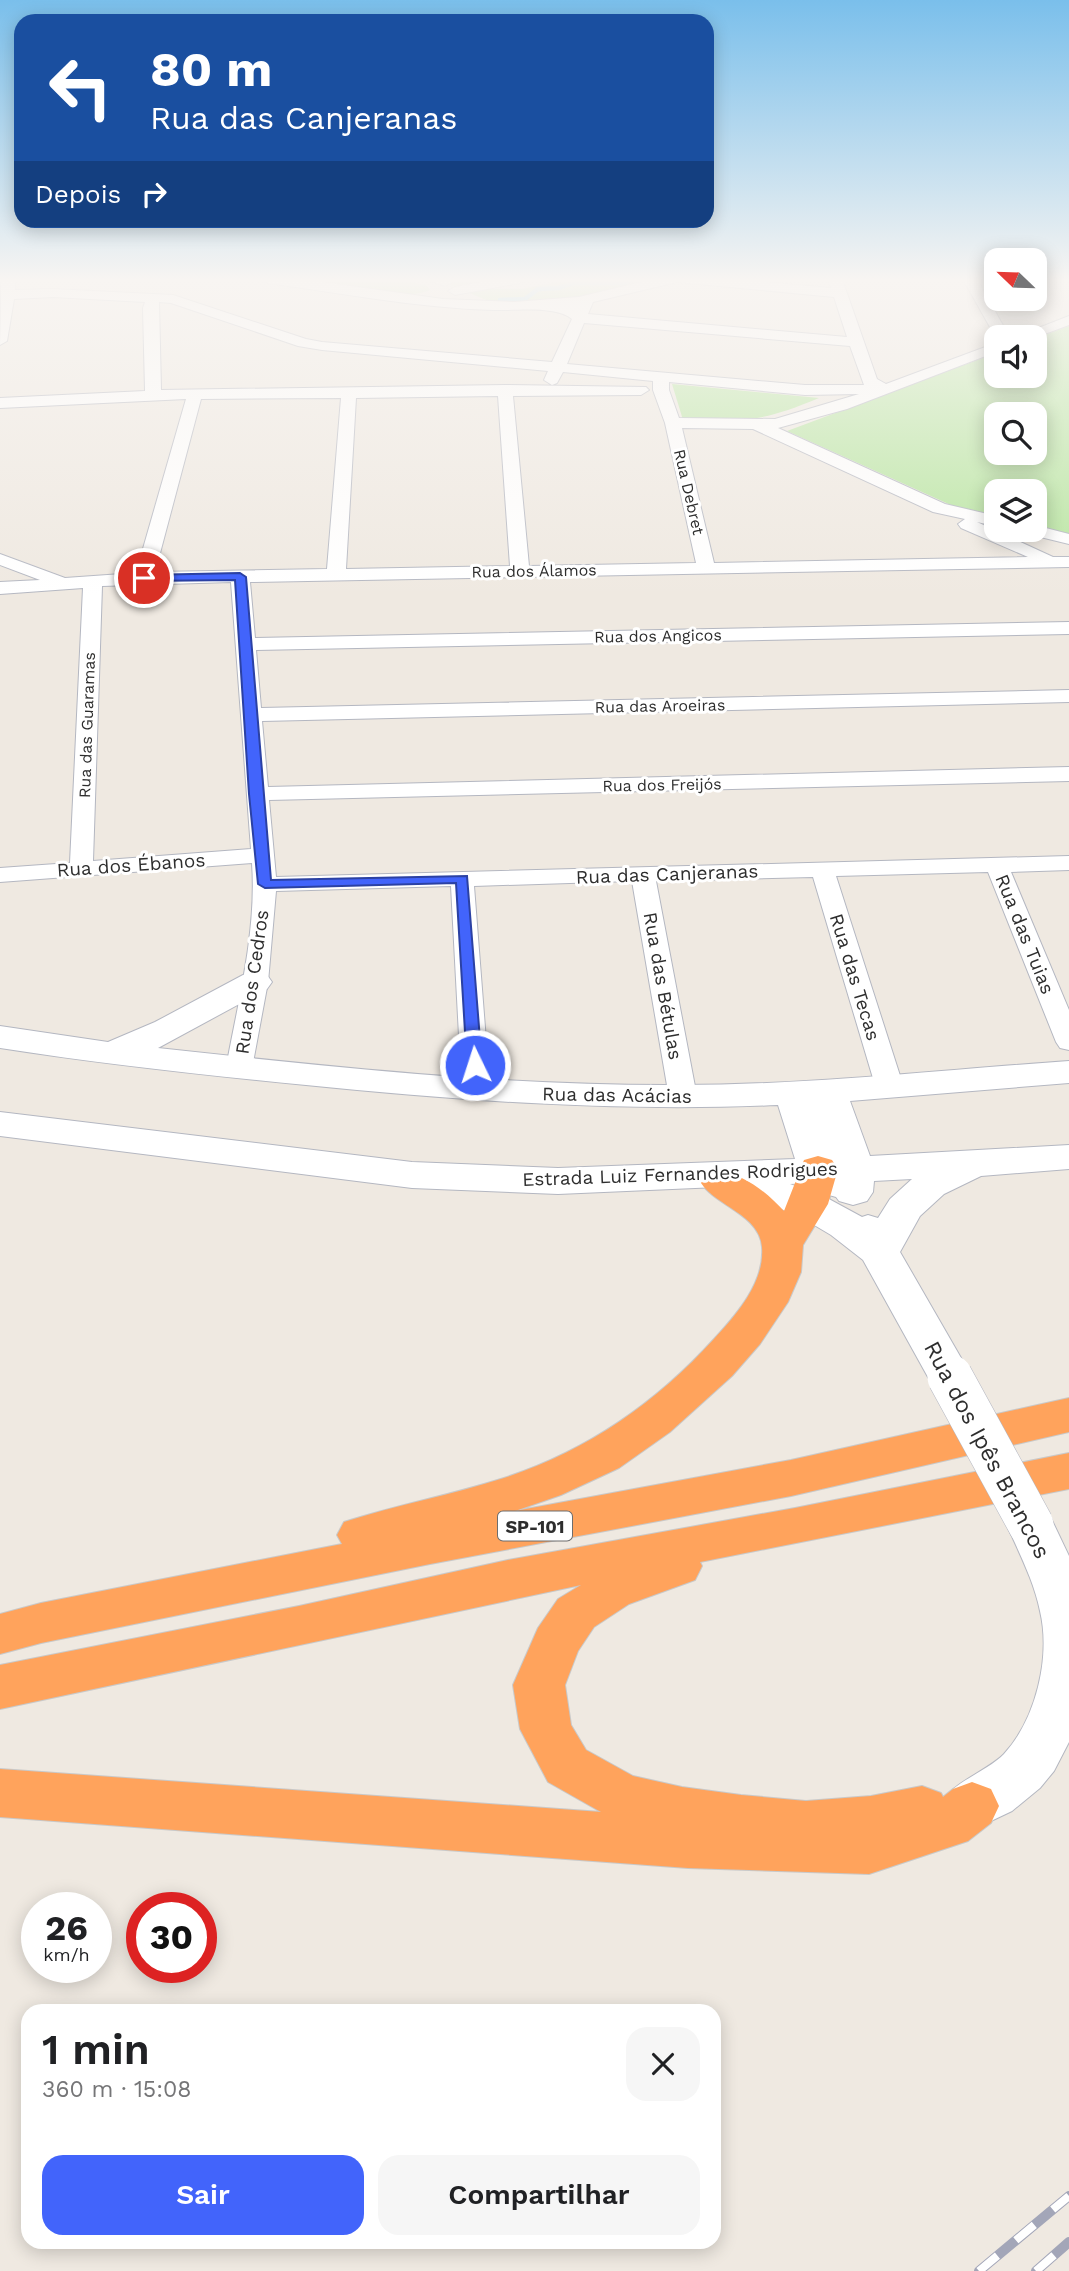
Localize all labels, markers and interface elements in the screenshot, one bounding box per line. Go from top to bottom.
text: 80 m [150,40,272,98]
icon: left [35,42,126,133]
text: Rua das Canjeranas [150,99,457,137]
icon: right [135,175,173,213]
text: Depois [35,179,121,209]
north arrow [984,248,1046,312]
map controls [984,248,1047,542]
button: sound [984,325,1047,388]
button: search [984,402,1047,465]
street label: Rua Debret [670,447,708,537]
button: layers [984,479,1047,542]
pin [114,548,174,608]
icon: arrive [125,559,163,597]
street label: Rua dos Álamos [471,560,597,582]
street label: Rua dos Angicos [594,625,722,647]
street label: Rua das Guaramas [75,652,99,798]
street label: Rua das Aroeiras [595,695,725,717]
street label: Rua dos Freijós [602,774,722,796]
street label: Rua dos Ébanos [56,848,206,882]
street label: Rua das Canjeranas [575,859,759,889]
street label: Rua das Tuias [990,871,1060,997]
street label: Rua dos Cedros [230,908,274,1056]
street label: Rua das Bétulas [639,910,687,1062]
street label: Rua das Tecas [825,911,885,1043]
position arrow [438,1028,512,1102]
street label: Rua das Acácias [542,1082,692,1108]
street label: Estrada Luiz Fernandes Rodrigues [522,1157,838,1191]
street label: Rua dos Ipês Brancos [918,1337,1056,1563]
road number: SP-101 [498,1512,572,1540]
speed limit sign: 30 [126,1892,217,1983]
text: 26 [45,1907,88,1949]
text: km/h [43,1944,90,1965]
text: 1 min [42,2025,150,2074]
button: close [626,2027,700,2101]
text: 360 m · 15:08 [42,2076,192,2103]
button: Sair [42,2155,364,2235]
button: Compartilhar [378,2155,700,2235]

